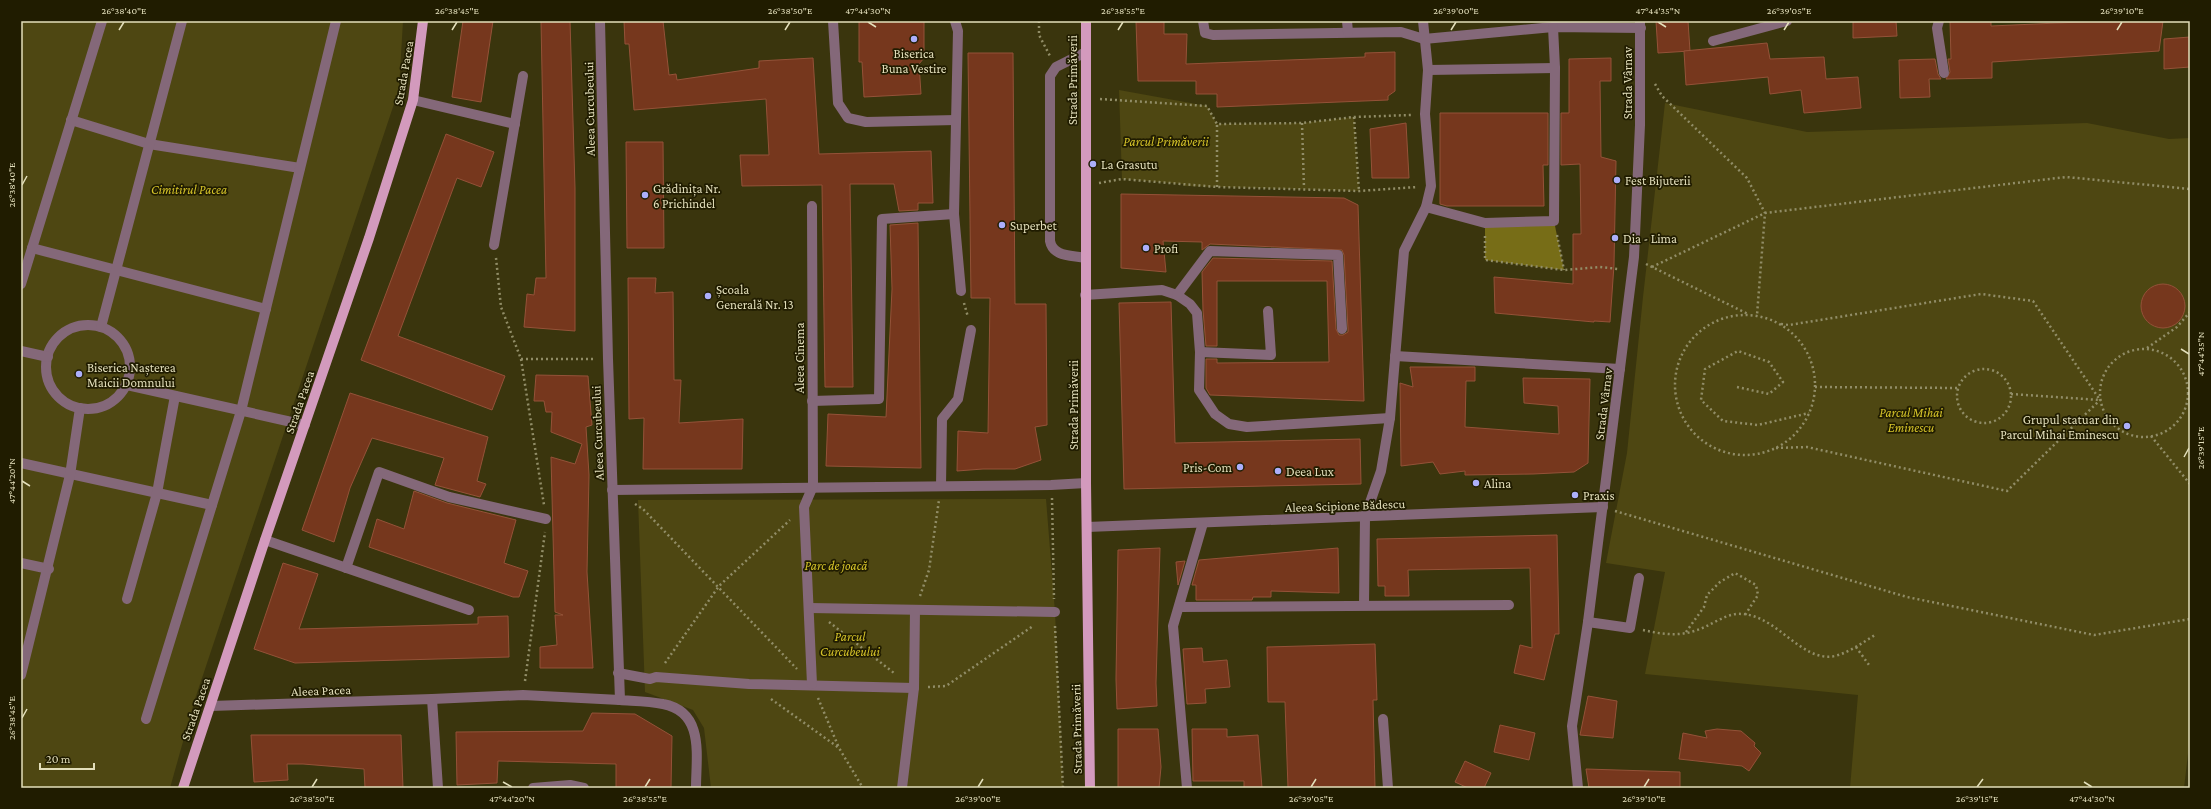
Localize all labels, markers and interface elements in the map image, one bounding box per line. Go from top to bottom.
text: 26°38'40"E [102,5,147,16]
text: 26°38'45"E [435,5,480,16]
text: 26°38'50"E [768,5,813,16]
text: 47°44'30"N [845,5,891,16]
text: 26°38'55"E [1101,5,1145,16]
text: 26°39'00"E [1433,5,1479,16]
text: 47°44'35"N [1636,5,1681,16]
text: 26°39'05"E [1767,5,1812,16]
text: 26°39'10"E [2100,5,2144,16]
marker: Biserica Buna Vestire [909,34,919,44]
street label: Strada Primăverii [1065,34,1080,125]
street label: Strada Pacea [390,40,417,107]
place label: Biserica Buna Vestire [882,46,947,76]
street label: Strada Vârnav [1620,46,1635,119]
street label: Aleea Curcubeului [581,61,598,157]
park label: Parcul Primăverii [1123,134,1209,149]
place label: La Grasutu [1101,157,1158,172]
marker: La Grasutu [1088,159,1098,169]
text: 26°38'40"E [6,162,17,207]
place label: Fest Bijuterii [1625,173,1691,189]
marker: Fest Bijuterii [1612,175,1622,185]
place label: Grădinița Nr. 6 Prichindel [653,181,721,211]
park label: Cimitirul Pacea [151,182,227,197]
marker: Grădinița Nr. 6 Prichindel [640,190,650,200]
place label: Superbet [1010,218,1057,233]
marker: Superbet [997,220,1007,230]
place label: Dia - Lima [1623,231,1677,246]
marker: Dia - Lima [1610,233,1620,243]
place label: Profi [1154,241,1178,256]
marker: Profi [1141,243,1151,253]
place label: Școala Generală Nr. 13 [716,282,794,312]
marker: Școala Generală Nr. 13 [703,291,713,301]
street label: Aleea Cinema [792,323,807,393]
text: 47°44'35"N [2195,331,2206,376]
street label: Strada Primăverii [1066,359,1081,450]
place label: Biserica Nașterea Maicii Domnului [87,360,176,390]
street label: Strada Vârnav [1592,366,1615,441]
marker: Biserica Nașterea Maicii Domnului [74,369,84,379]
street label: Strada Pacea [282,369,317,436]
street label: Aleea Curcubeului [588,385,607,481]
park label: Parcul Mihai Eminescu [1879,405,1943,435]
place label: Grupul statuar din Parcul Mihai Eminescu [2000,412,2119,442]
marker: Grupul statuar din Parcul Mihai Eminescu [2122,421,2132,431]
text: 26°39'15"E [2195,426,2206,469]
text: 47°44'20"N [6,458,17,504]
place label: Pris-Com [1183,460,1233,475]
marker: Pris-Com [1235,462,1245,472]
place label: Deea Lux [1286,464,1334,479]
marker: Deea Lux [1273,466,1283,476]
place label: Alina [1484,476,1511,491]
marker: Alina [1471,478,1481,488]
place label: Praxis [1583,488,1615,503]
marker: Praxis [1570,490,1580,500]
street label: Aleea Scipione Bădescu [1285,496,1406,515]
park label: Parc de joacă [805,558,867,574]
park label: Parcul Curcubeului [820,629,880,659]
street label: Strada Pacea [178,676,213,743]
street label: Aleea Pacea [291,682,351,699]
street label: Strada Primăverii [1068,683,1085,774]
text: 26°38'45"E [6,695,17,740]
scale bar [40,745,94,771]
text: 20 m [46,752,71,766]
text: 26°38'50"E [290,793,335,804]
text: 47°44'20"N [489,793,535,804]
text: 26°38'55"E [623,793,667,804]
text: 26°39'00"E [955,793,1001,804]
text: 26°39'05"E [1289,793,1334,804]
text: 26°39'10"E [1622,793,1666,804]
text: 26°39'15"E [1956,793,1999,804]
text: 47°44'30"N [2069,793,2115,804]

